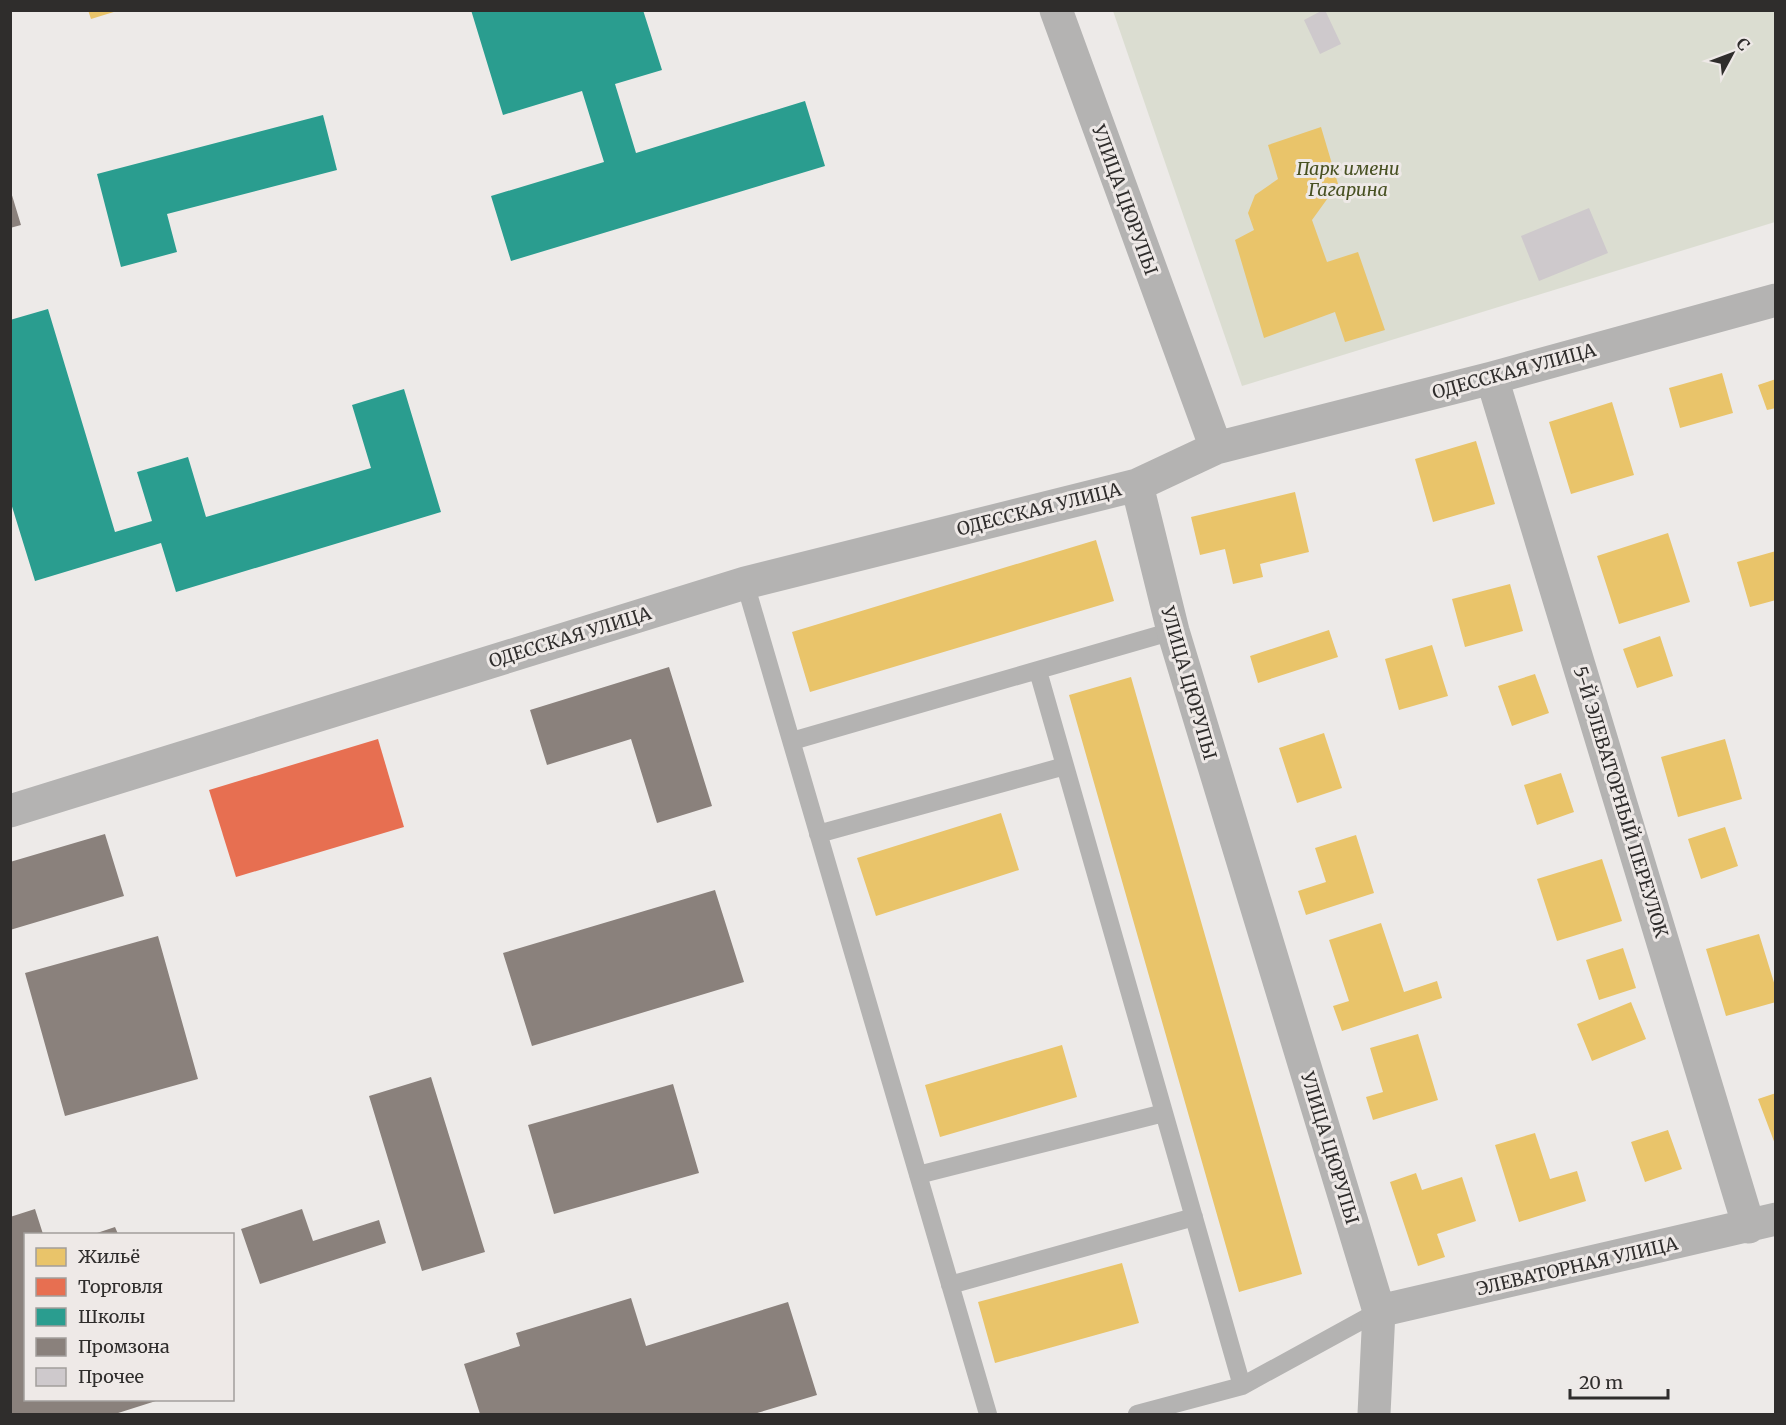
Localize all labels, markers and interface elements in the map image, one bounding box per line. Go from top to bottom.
north arrow [1702,24,1762,84]
text: С [1732,34,1754,55]
street label: УЛИЦА ЦЮРУПЫ [1087,121,1163,278]
park label: Парк имени Гагарина [1296,157,1400,201]
street label: ОДЕССКАЯ УЛИЦА [1430,338,1599,404]
street label: ОДЕССКАЯ УЛИЦА [954,477,1124,541]
street label: ОДЕССКАЯ УЛИЦА [486,601,654,673]
street label: УЛИЦА ЦЮРУПЫ [1156,603,1222,762]
street label: 5-Й ЭЛЕВАТОРНЫЙ ПЕРЕУЛОК [1569,663,1673,941]
street label: УЛИЦА ЦЮРУПЫ [1296,1068,1364,1227]
street label: ЭЛЕВАТОРНАЯ УЛИЦА [1474,1232,1680,1300]
legend [24,1233,234,1401]
text: Жильё [78,1245,140,1268]
text: Торговля [78,1275,163,1298]
text: Школы [78,1305,145,1328]
text: Промзона [78,1335,170,1358]
scale bar [1570,1362,1668,1400]
text: Прочее [78,1365,144,1388]
text: 20 m [1579,1371,1623,1394]

